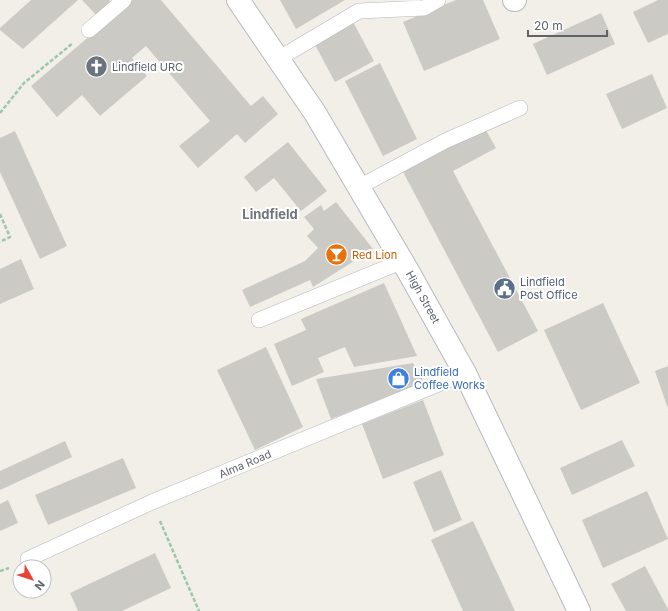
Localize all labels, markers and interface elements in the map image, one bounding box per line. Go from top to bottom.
scale bar [528,12,607,38]
text: 20 m [534,18,563,33]
church icon: Lindfield URC [84,54,110,80]
place label: Lindfield URC [112,60,183,74]
district label: Lindfield [242,206,298,222]
bar icon: Red Lion [324,242,350,268]
place label: Red Lion [352,248,397,262]
street label: High Street [403,268,443,326]
public building icon: Lindfield Post Office [491,275,517,301]
place label: Lindfield Post Office [520,275,578,302]
shop icon: Lindfield Coffee Works [386,365,412,391]
place label: Lindfield Coffee Works [414,365,485,392]
street label: Alma Road [217,447,273,481]
north arrow [12,559,52,599]
text: N [32,578,48,593]

